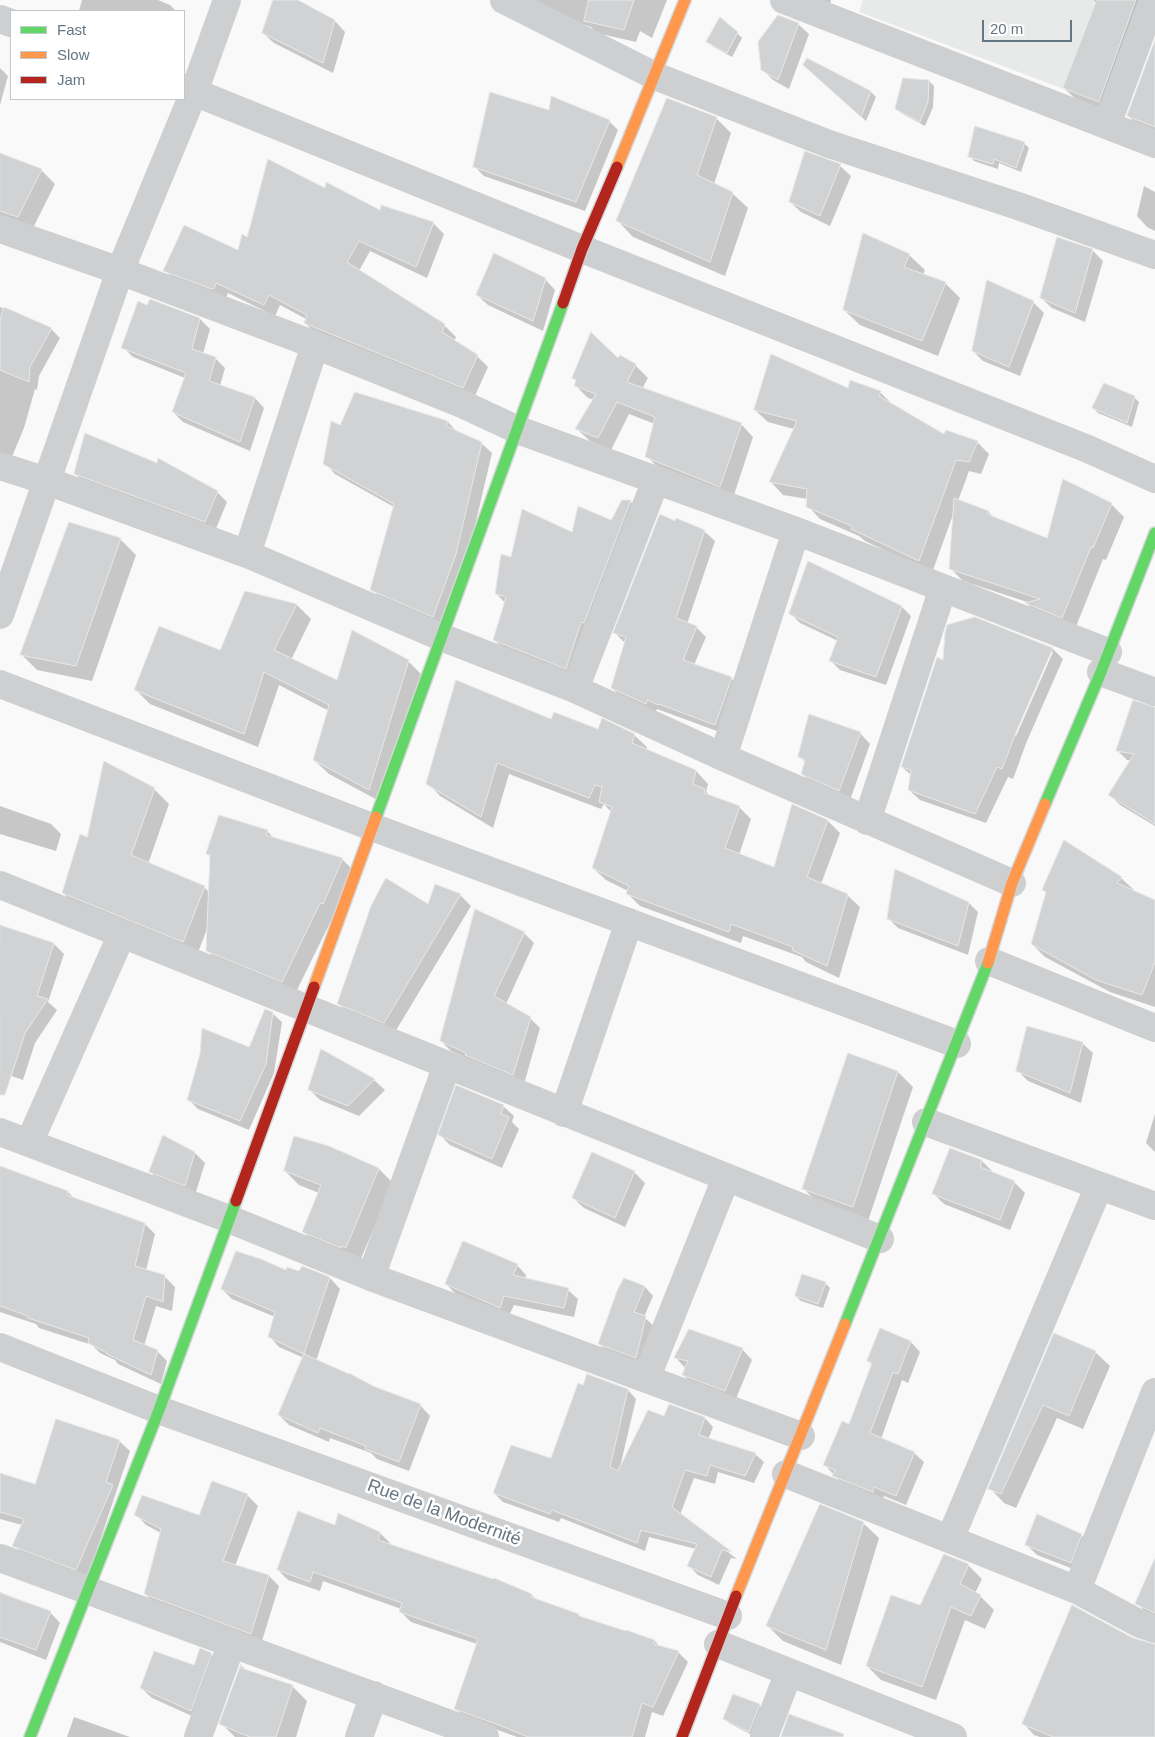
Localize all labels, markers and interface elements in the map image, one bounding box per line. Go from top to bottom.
legend [10,10,185,100]
scale bar [985,10,1075,42]
text: 20 m [990,20,1023,37]
text: Fast [57,21,86,38]
text: Slow [57,46,90,63]
text: Jam [57,71,85,88]
street label: Rue de la Modernité [364,1475,524,1551]

